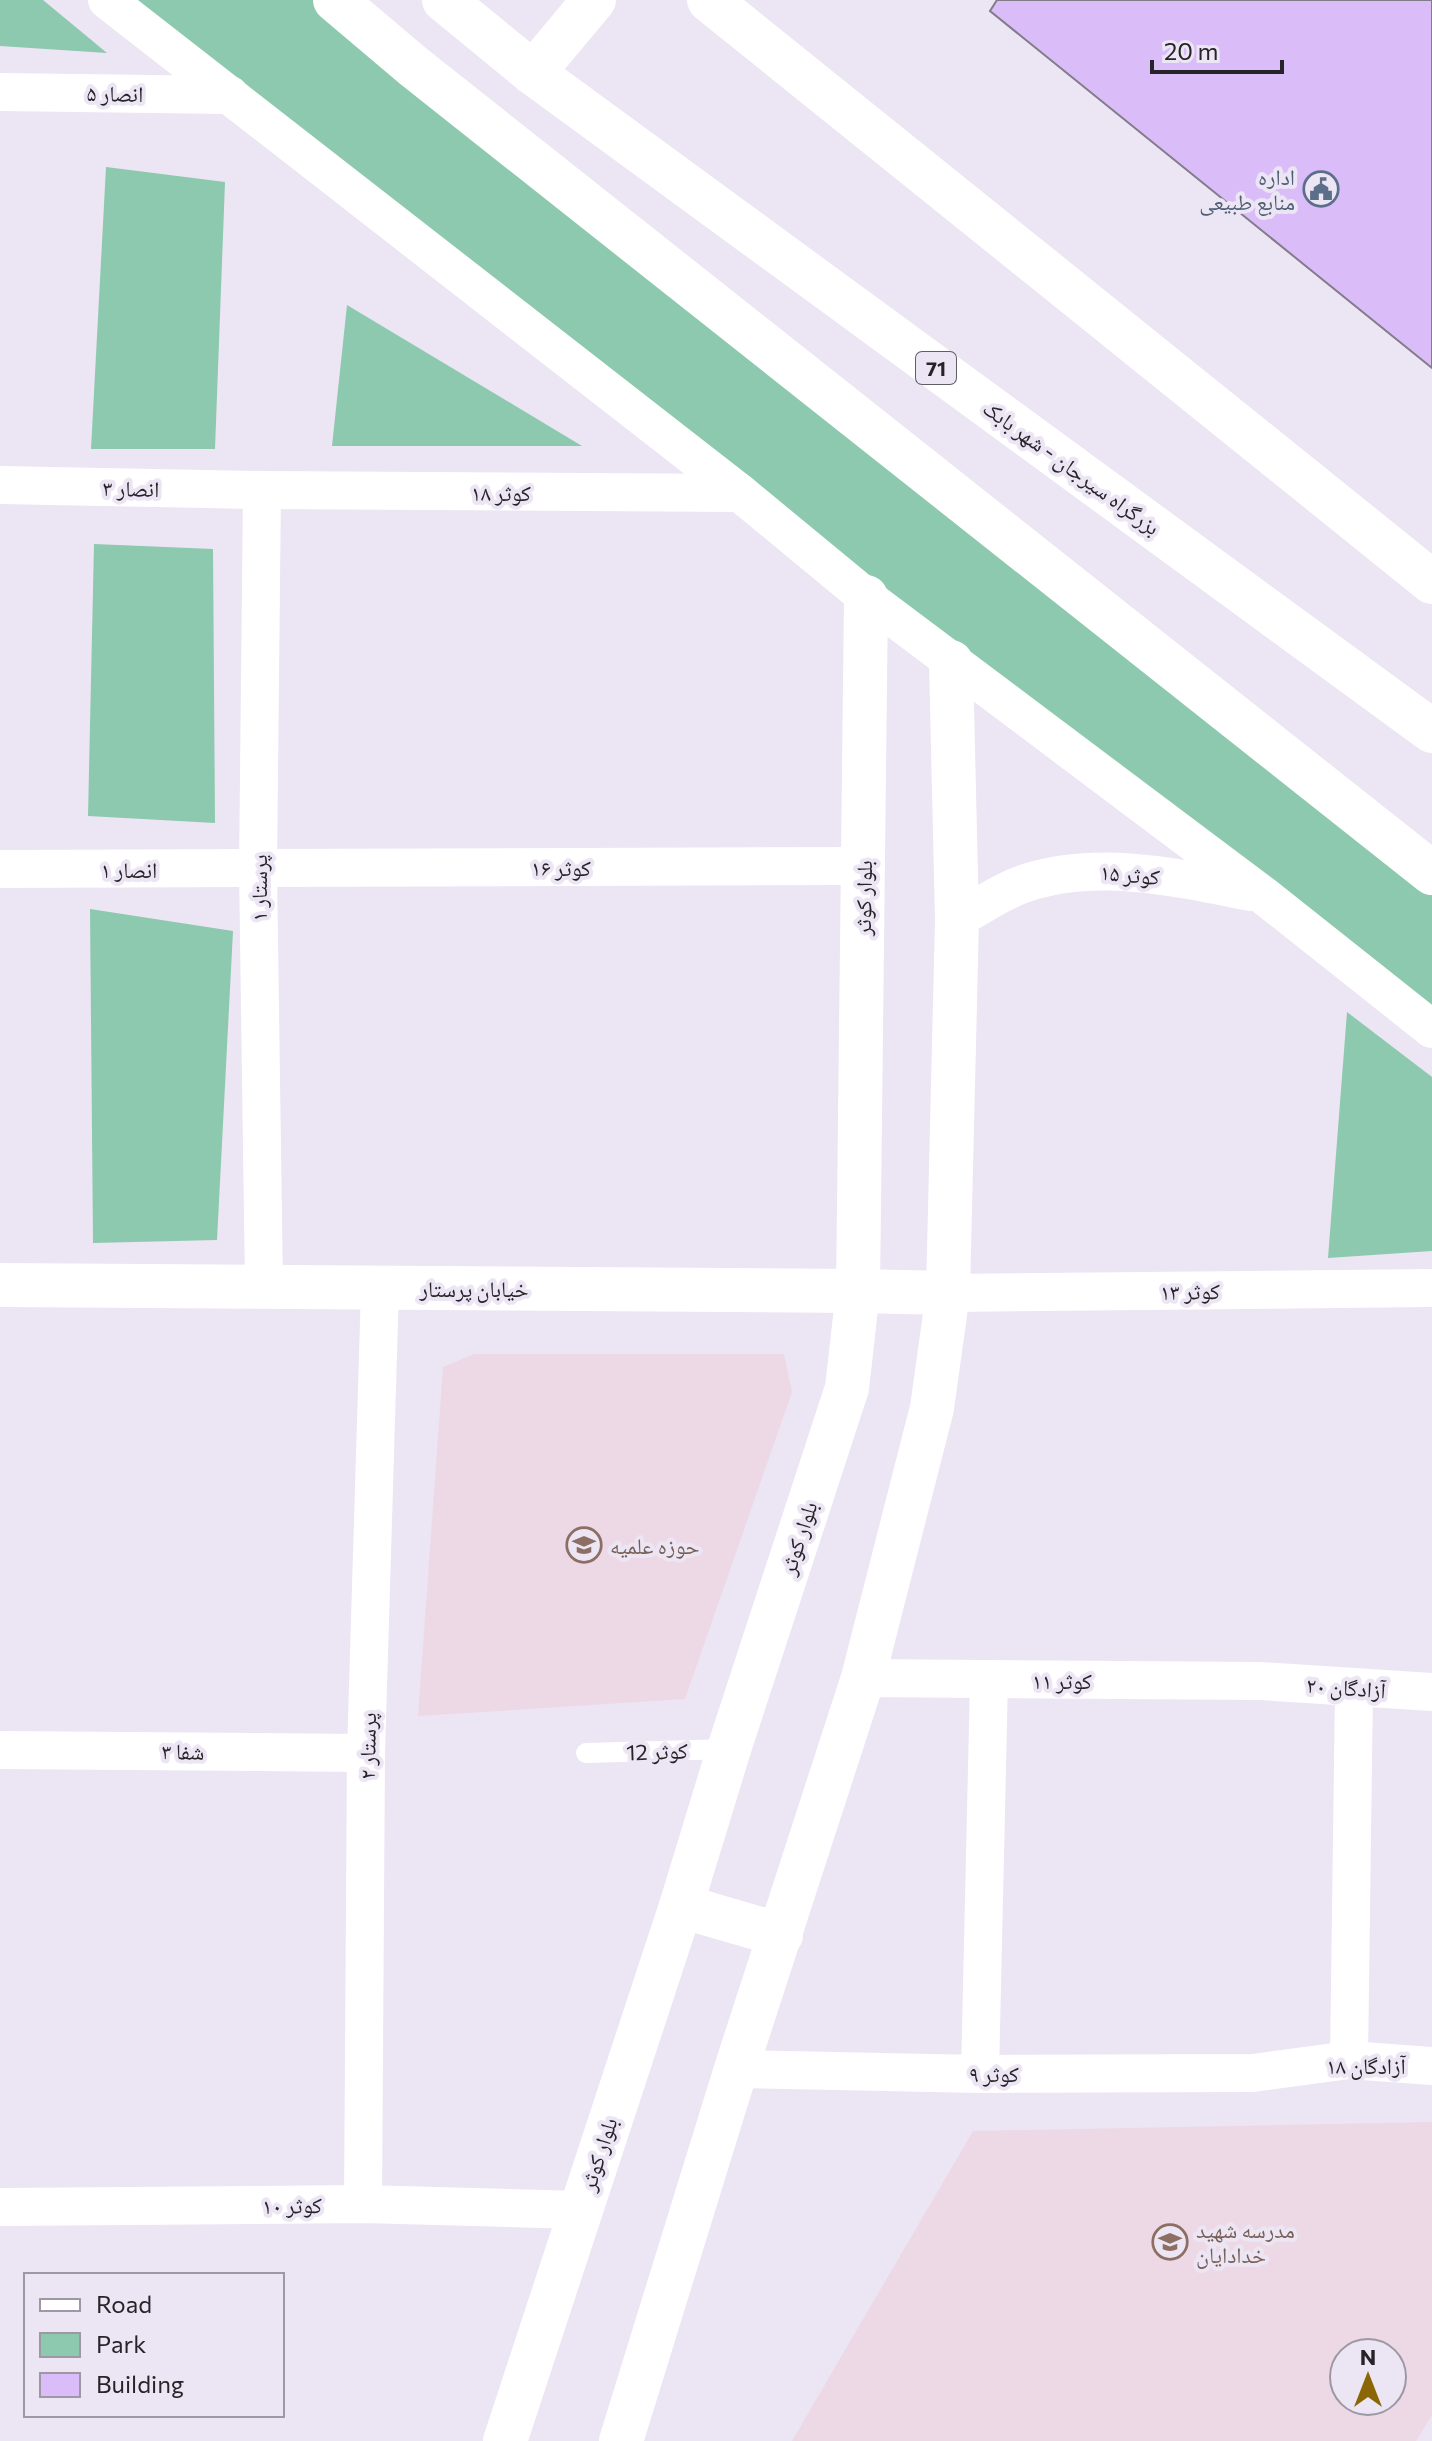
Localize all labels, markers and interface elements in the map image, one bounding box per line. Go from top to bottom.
scale bar [1152,24,1282,74]
text: 20 m [1164,36,1218,65]
street label: انصار ۵ [86,79,144,107]
place label: اداره منابع طبیعی [1199,163,1295,216]
public building icon: اداره منابع طبیعی [1302,170,1340,208]
road number: 71 [916,352,956,384]
street label: بزرگراه سیرجان - شهر بابک [978,394,1166,541]
street label: انصار ۳ [102,474,160,502]
street label: کوثر ۱۸ [471,479,531,506]
street label: کوثر ۱۶ [531,854,591,881]
street label: پرستار ۱ [245,855,273,922]
street label: انصار ۱ [101,856,157,883]
street label: کوثر ۱۵ [1099,858,1161,890]
street label: بلوار کوثر [849,860,877,937]
street label: خیابان پرستار [418,1275,529,1303]
street label: کوثر ۱۳ [1160,1277,1220,1305]
street label: بلوار کوثر [773,1498,823,1579]
school or university icon: حوزه علمیه [565,1526,603,1564]
place label: حوزه علمیه [610,1532,699,1559]
street label: کوثر ۱۱ [1032,1667,1092,1694]
street label: آزادگان ۲۰ [1305,1671,1387,1704]
street label: پرستار ۲ [353,1712,382,1780]
street label: کوثر 12 [626,1736,688,1766]
street label: شفا ۳ [161,1737,205,1765]
street label: آزادگان ۱۸ [1326,2052,1406,2080]
street label: کوثر ۹ [969,2060,1019,2087]
street label: بلوار کوثر [573,2114,623,2195]
street label: کوثر ۱۰ [262,2191,322,2219]
place label: مدرسه شهید خدادایان [1196,2216,1295,2269]
school or university icon: مدرسه شهید خدادایان [1151,2223,1189,2261]
legend [24,2273,284,2417]
text: Road [96,2289,152,2318]
text: Park [96,2329,146,2358]
north arrow [1328,2337,1408,2417]
text: N [1360,2343,1376,2370]
text: Building [96,2369,184,2398]

